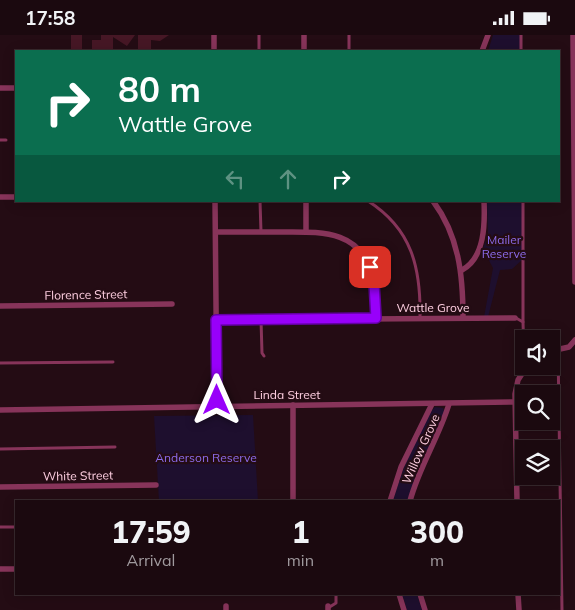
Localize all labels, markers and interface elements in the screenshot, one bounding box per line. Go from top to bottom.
text: 17:58 [25,6,75,30]
text: 80 m [118,67,201,111]
icon: right [35,70,100,135]
text: Wattle Grove [118,110,252,138]
icon: left [221,165,249,193]
icon: ahead [274,165,302,193]
icon: right [327,165,355,193]
park label: Mailer Reserve [482,232,526,261]
pin [349,246,391,288]
icon: arrive [356,253,384,281]
street label: Florence Street [44,286,128,303]
street label: Wattle Grove [396,300,470,315]
map controls [515,330,560,485]
button: sound [515,330,560,375]
position arrow [190,373,242,425]
button: search [515,385,560,430]
street label: Linda Street [253,387,321,402]
street label: Willow Grove [398,412,443,486]
button: layers [515,440,560,485]
park label: Anderson Reserve [155,450,257,465]
street label: White Street [43,467,113,484]
text: 17:59 [111,513,191,551]
text: 1 [291,513,309,551]
text: 300 [410,513,464,551]
text: Arrival [126,550,175,570]
text: min [287,550,314,570]
text: m [430,550,444,570]

